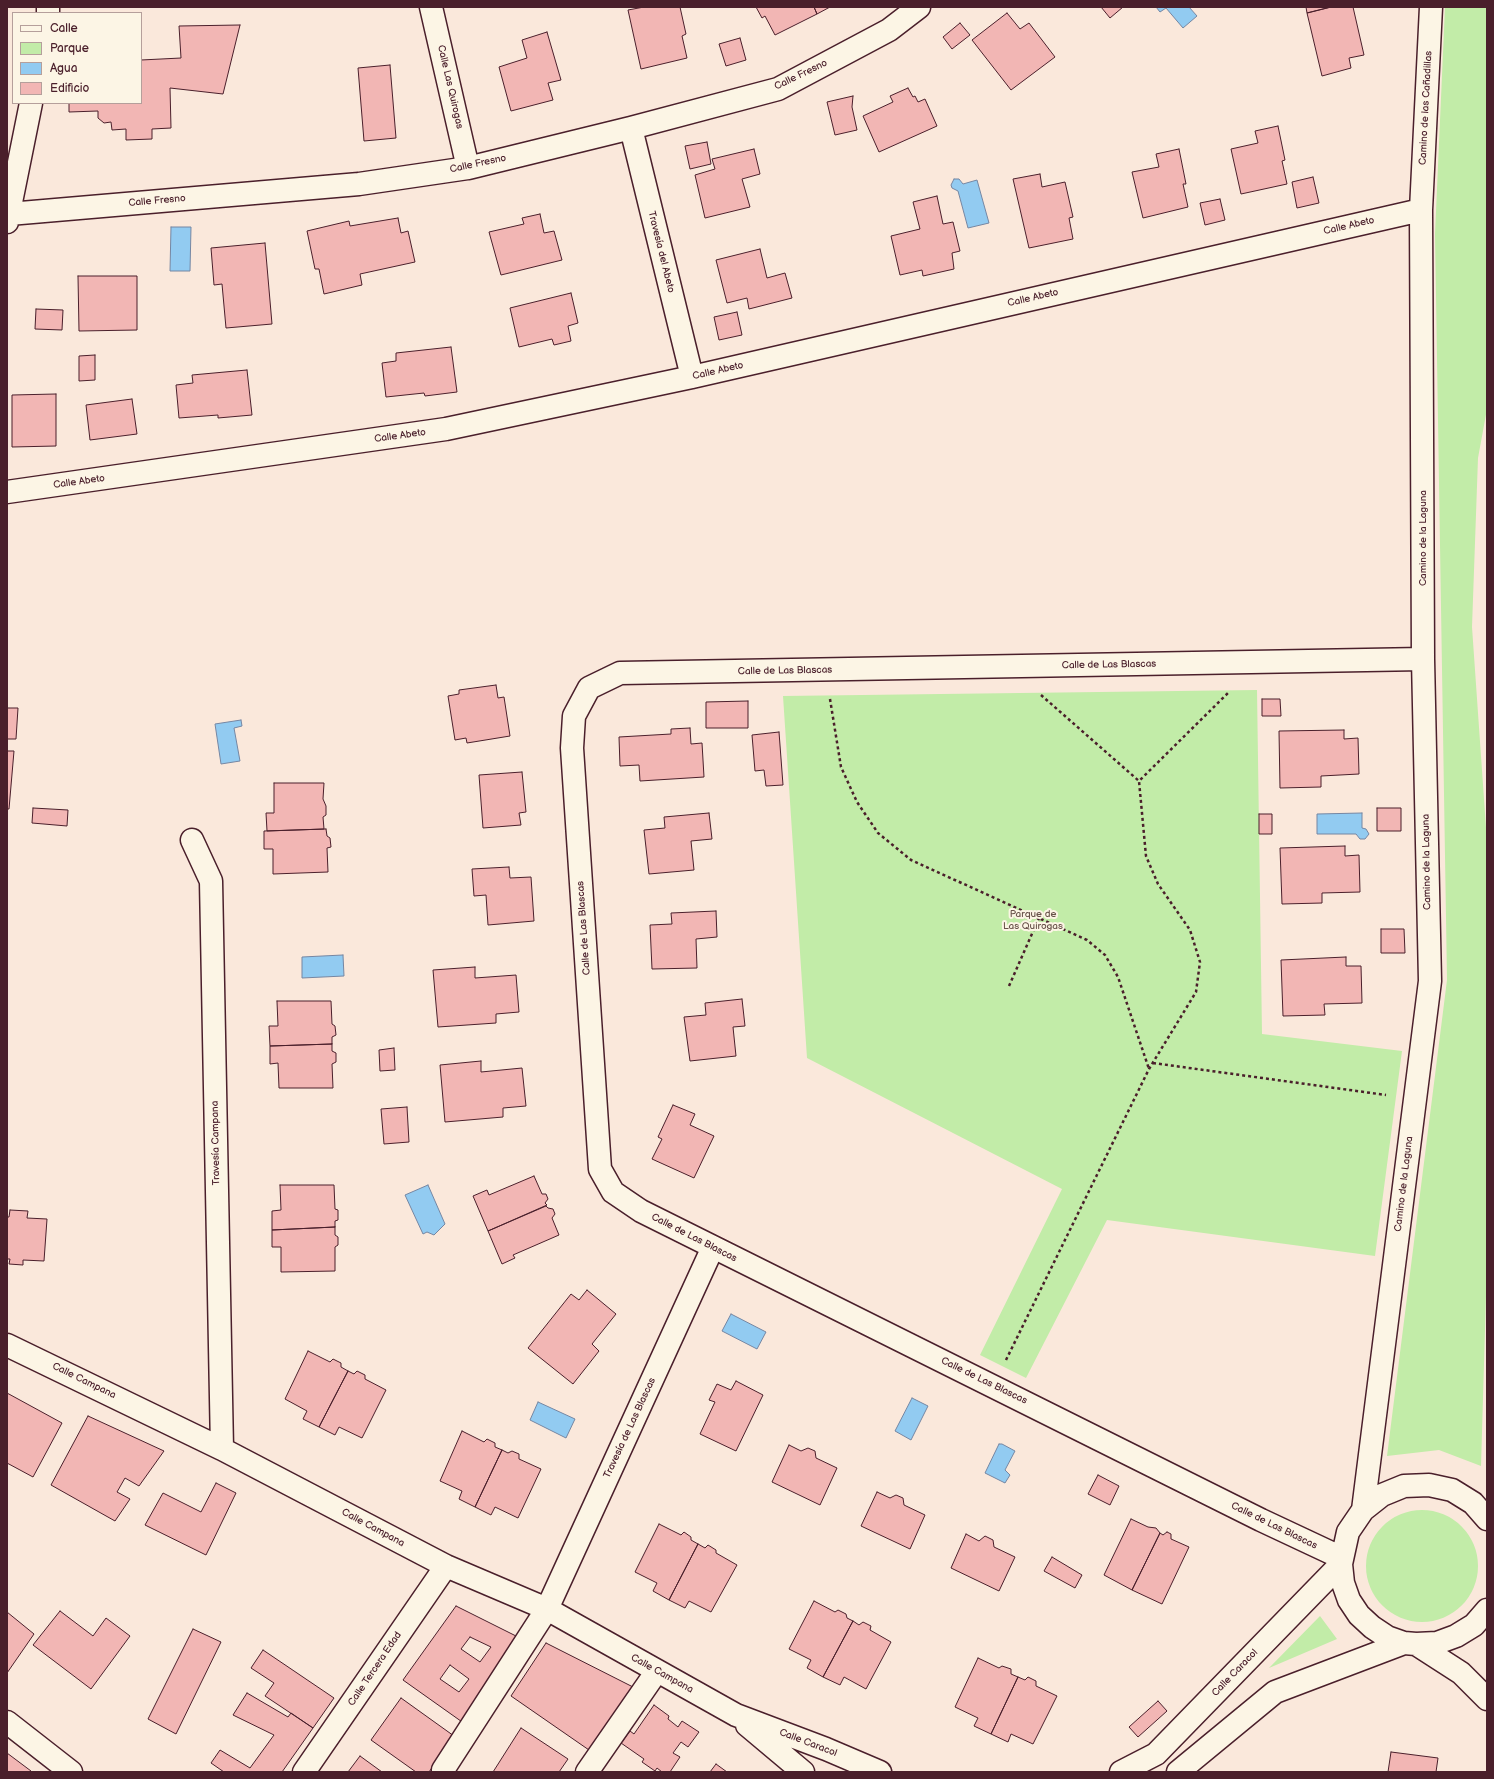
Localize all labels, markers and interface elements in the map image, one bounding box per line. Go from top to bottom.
legend [12,12,142,104]
text: Calle [50,21,78,36]
text: Parque [50,41,89,56]
street label: Calle Las Quirogas [435,44,465,130]
street label: Camino de las Cañadillas [1417,51,1435,165]
street label: Calle Fresno [773,57,829,93]
text: Agua [50,61,78,76]
text: Edificio [50,81,89,96]
street label: Calle Fresno [449,152,507,176]
street label: Calle Fresno [128,193,186,209]
street label: Travesía del Abeto [645,210,677,294]
street label: Calle Abeto [1322,214,1376,238]
street label: Calle Abeto [1006,286,1060,310]
street label: Calle Abeto [691,359,745,383]
street label: Calle Abeto [373,426,427,446]
street label: Calle Abeto [52,472,106,492]
street label: Camino de la Laguna [1417,490,1429,586]
street label: Calle de Las Blascas [1062,658,1156,672]
street label: Calle de Las Blascas [738,664,832,678]
street label: Camino de la Laguna [1420,814,1434,910]
street label: Calle de Las Blascas [575,880,593,976]
park label: Parque de Las Quirogas [1003,908,1063,932]
street label: Travesía Campana [209,1101,223,1185]
street label: Camino de la Laguna [1392,1136,1416,1232]
street label: Calle de Las Blascas [649,1211,739,1265]
street label: Calle de Las Blascas [939,1355,1029,1407]
street label: Calle Campana [50,1360,118,1402]
street label: Travesía de Las Blascas [601,1376,659,1480]
street label: Calle de Las Blascas [1229,1500,1319,1552]
street label: Calle Campana [339,1506,407,1550]
street label: Calle Tercera Edad [346,1630,404,1708]
street label: Calle Caracol [1210,1647,1260,1699]
street label: Calle Campana [629,1652,695,1696]
street label: Calle Caracol [777,1726,839,1760]

